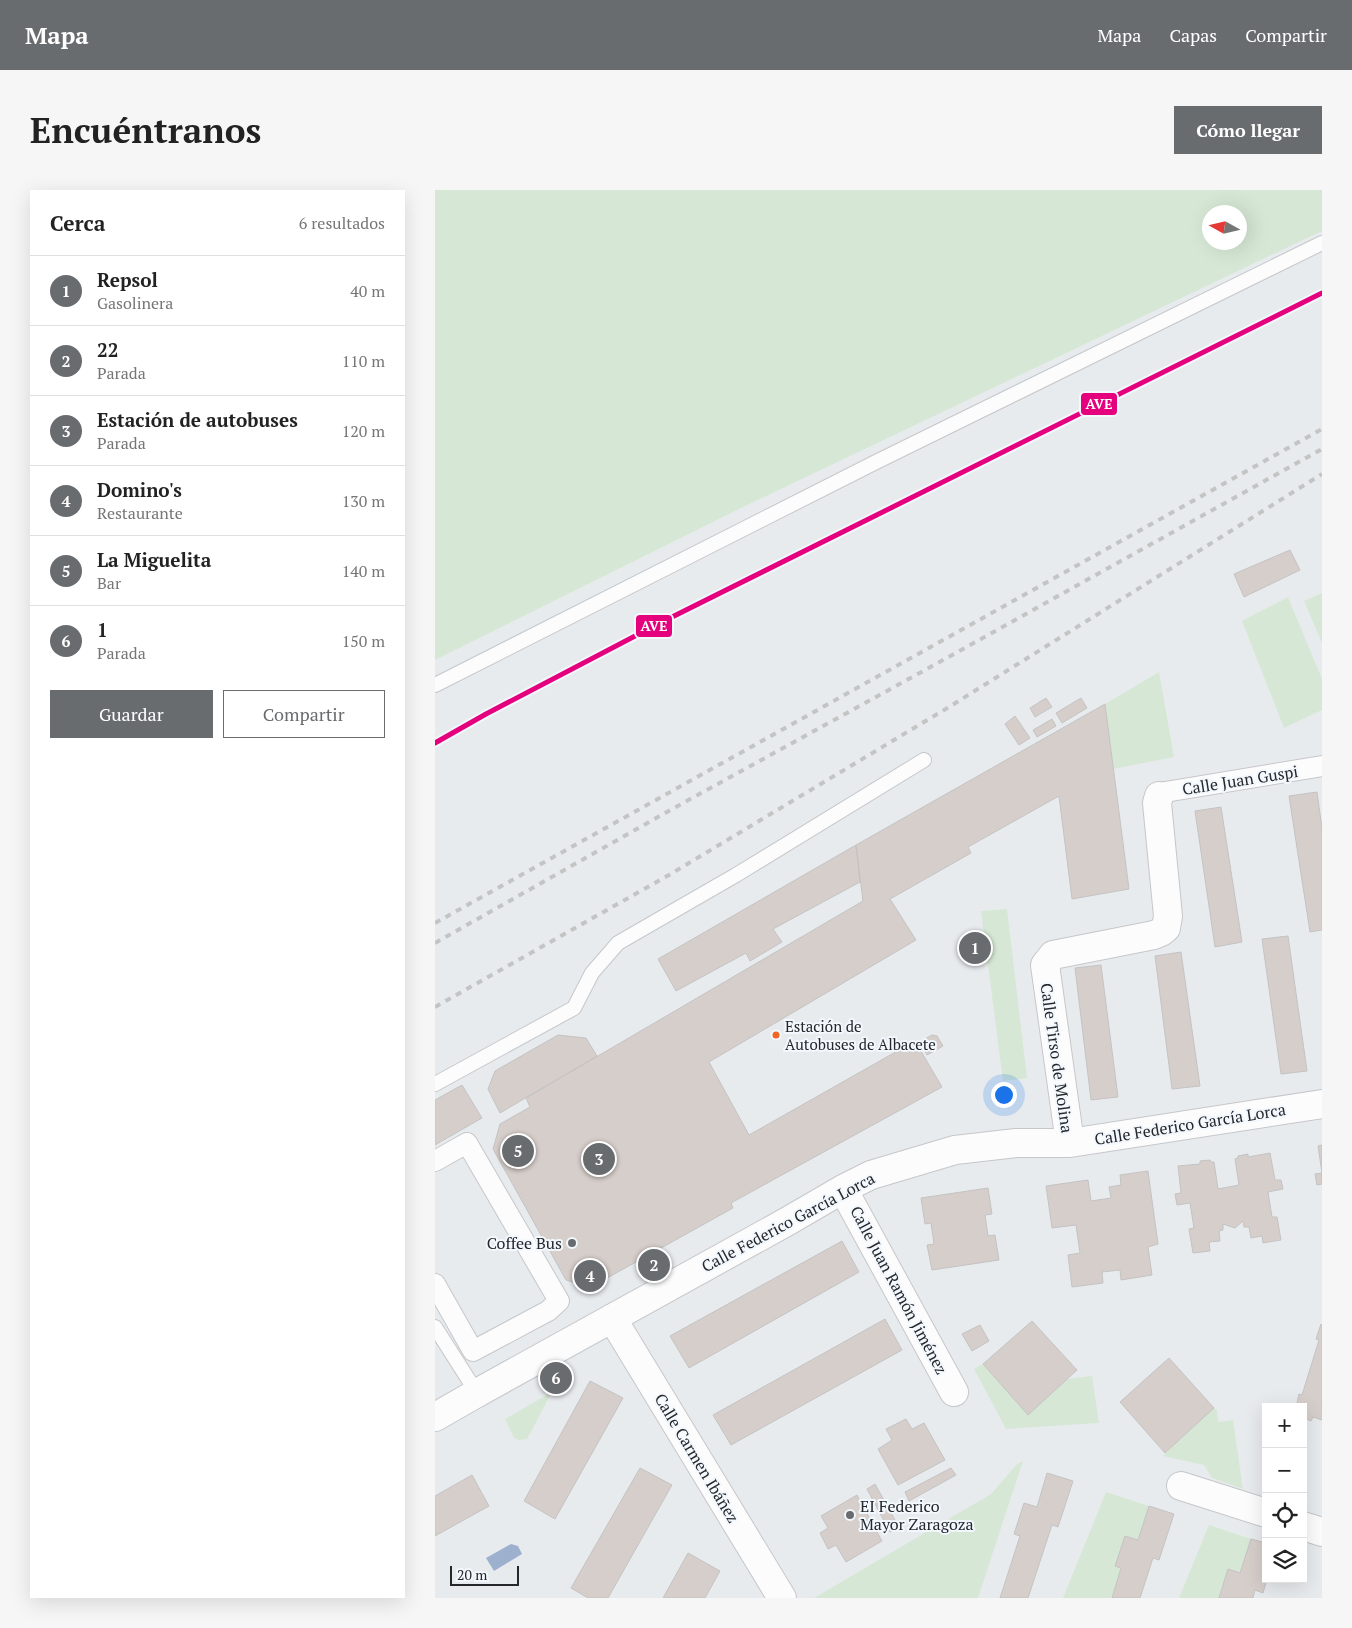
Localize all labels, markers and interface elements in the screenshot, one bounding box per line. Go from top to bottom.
text: Mapa [25,19,89,51]
text: Mapa [1097,23,1141,47]
text: Capas [1169,23,1217,47]
text: Compartir [1245,23,1327,47]
button: Cómo llegar [1174,106,1322,154]
text: Encuéntranos [30,107,261,153]
north arrow [1202,205,1247,250]
text: Cerca [50,209,105,237]
text: 6 resultados [299,212,385,234]
text: Repsol [97,267,158,292]
text: 1 [61,280,71,302]
text: 40 m [350,280,385,302]
text: Gasolinera [97,292,173,314]
text: 22 [97,337,118,362]
text: 2 [61,350,71,372]
text: 110 m [342,350,385,372]
text: Parada [97,362,146,384]
line badge: AVE [1080,392,1118,416]
text: AVE [1085,394,1113,413]
text: Estación de autobuses [97,407,298,432]
text: 3 [61,420,71,442]
text: 120 m [342,420,385,442]
text: Parada [97,432,146,454]
text: Domino's [97,477,182,502]
text: 4 [61,490,71,512]
text: 130 m [342,490,385,512]
text: Restaurante [97,502,183,524]
text: La Miguelita [97,547,211,572]
text: 5 [61,560,71,582]
text: 140 m [342,560,385,582]
text: Bar [97,572,121,594]
line badge: AVE [635,614,673,638]
text: AVE [640,616,668,635]
text: 1 [97,617,108,642]
text: 6 [61,630,71,652]
text: 150 m [342,630,385,652]
text: Parada [97,642,146,664]
button: Guardar [50,690,213,738]
button: Compartir [223,690,385,738]
street label: Calle Juan Guspi [1180,760,1300,800]
pin: 1 [959,929,991,967]
street label: Calle Tirso de Molina [1036,982,1078,1134]
place label: Estación de Autobuses de Albacete [785,1016,936,1054]
marker: Estación de Autobuses de Albacete [771,1030,781,1040]
your location [991,1082,1017,1108]
street label: Calle Federico García Lorca [1093,1098,1287,1150]
pin: 5 [502,1132,534,1170]
pin: 3 [583,1140,615,1178]
street label: Calle Federico García Lorca [698,1167,878,1277]
street label: Calle Juan Ramón Jiménez [845,1202,953,1378]
place label: Coffee Bus [487,1232,562,1254]
marker: Coffee Bus [566,1237,578,1249]
pin: 2 [638,1246,670,1284]
pin: 4 [574,1257,606,1295]
pin: 6 [540,1359,572,1397]
street label: Calle Carmen Ibáñez [650,1389,744,1527]
map controls [1262,1403,1307,1583]
button: + [1262,1403,1307,1448]
button: − [1262,1448,1307,1493]
button: locate [1262,1493,1307,1538]
place label: EI Federico Mayor Zaragoza [860,1495,974,1535]
marker: EI Federico Mayor Zaragoza [844,1509,856,1521]
button: layers [1262,1538,1307,1583]
scale bar [450,1563,519,1586]
text: 20 m [457,1565,487,1584]

